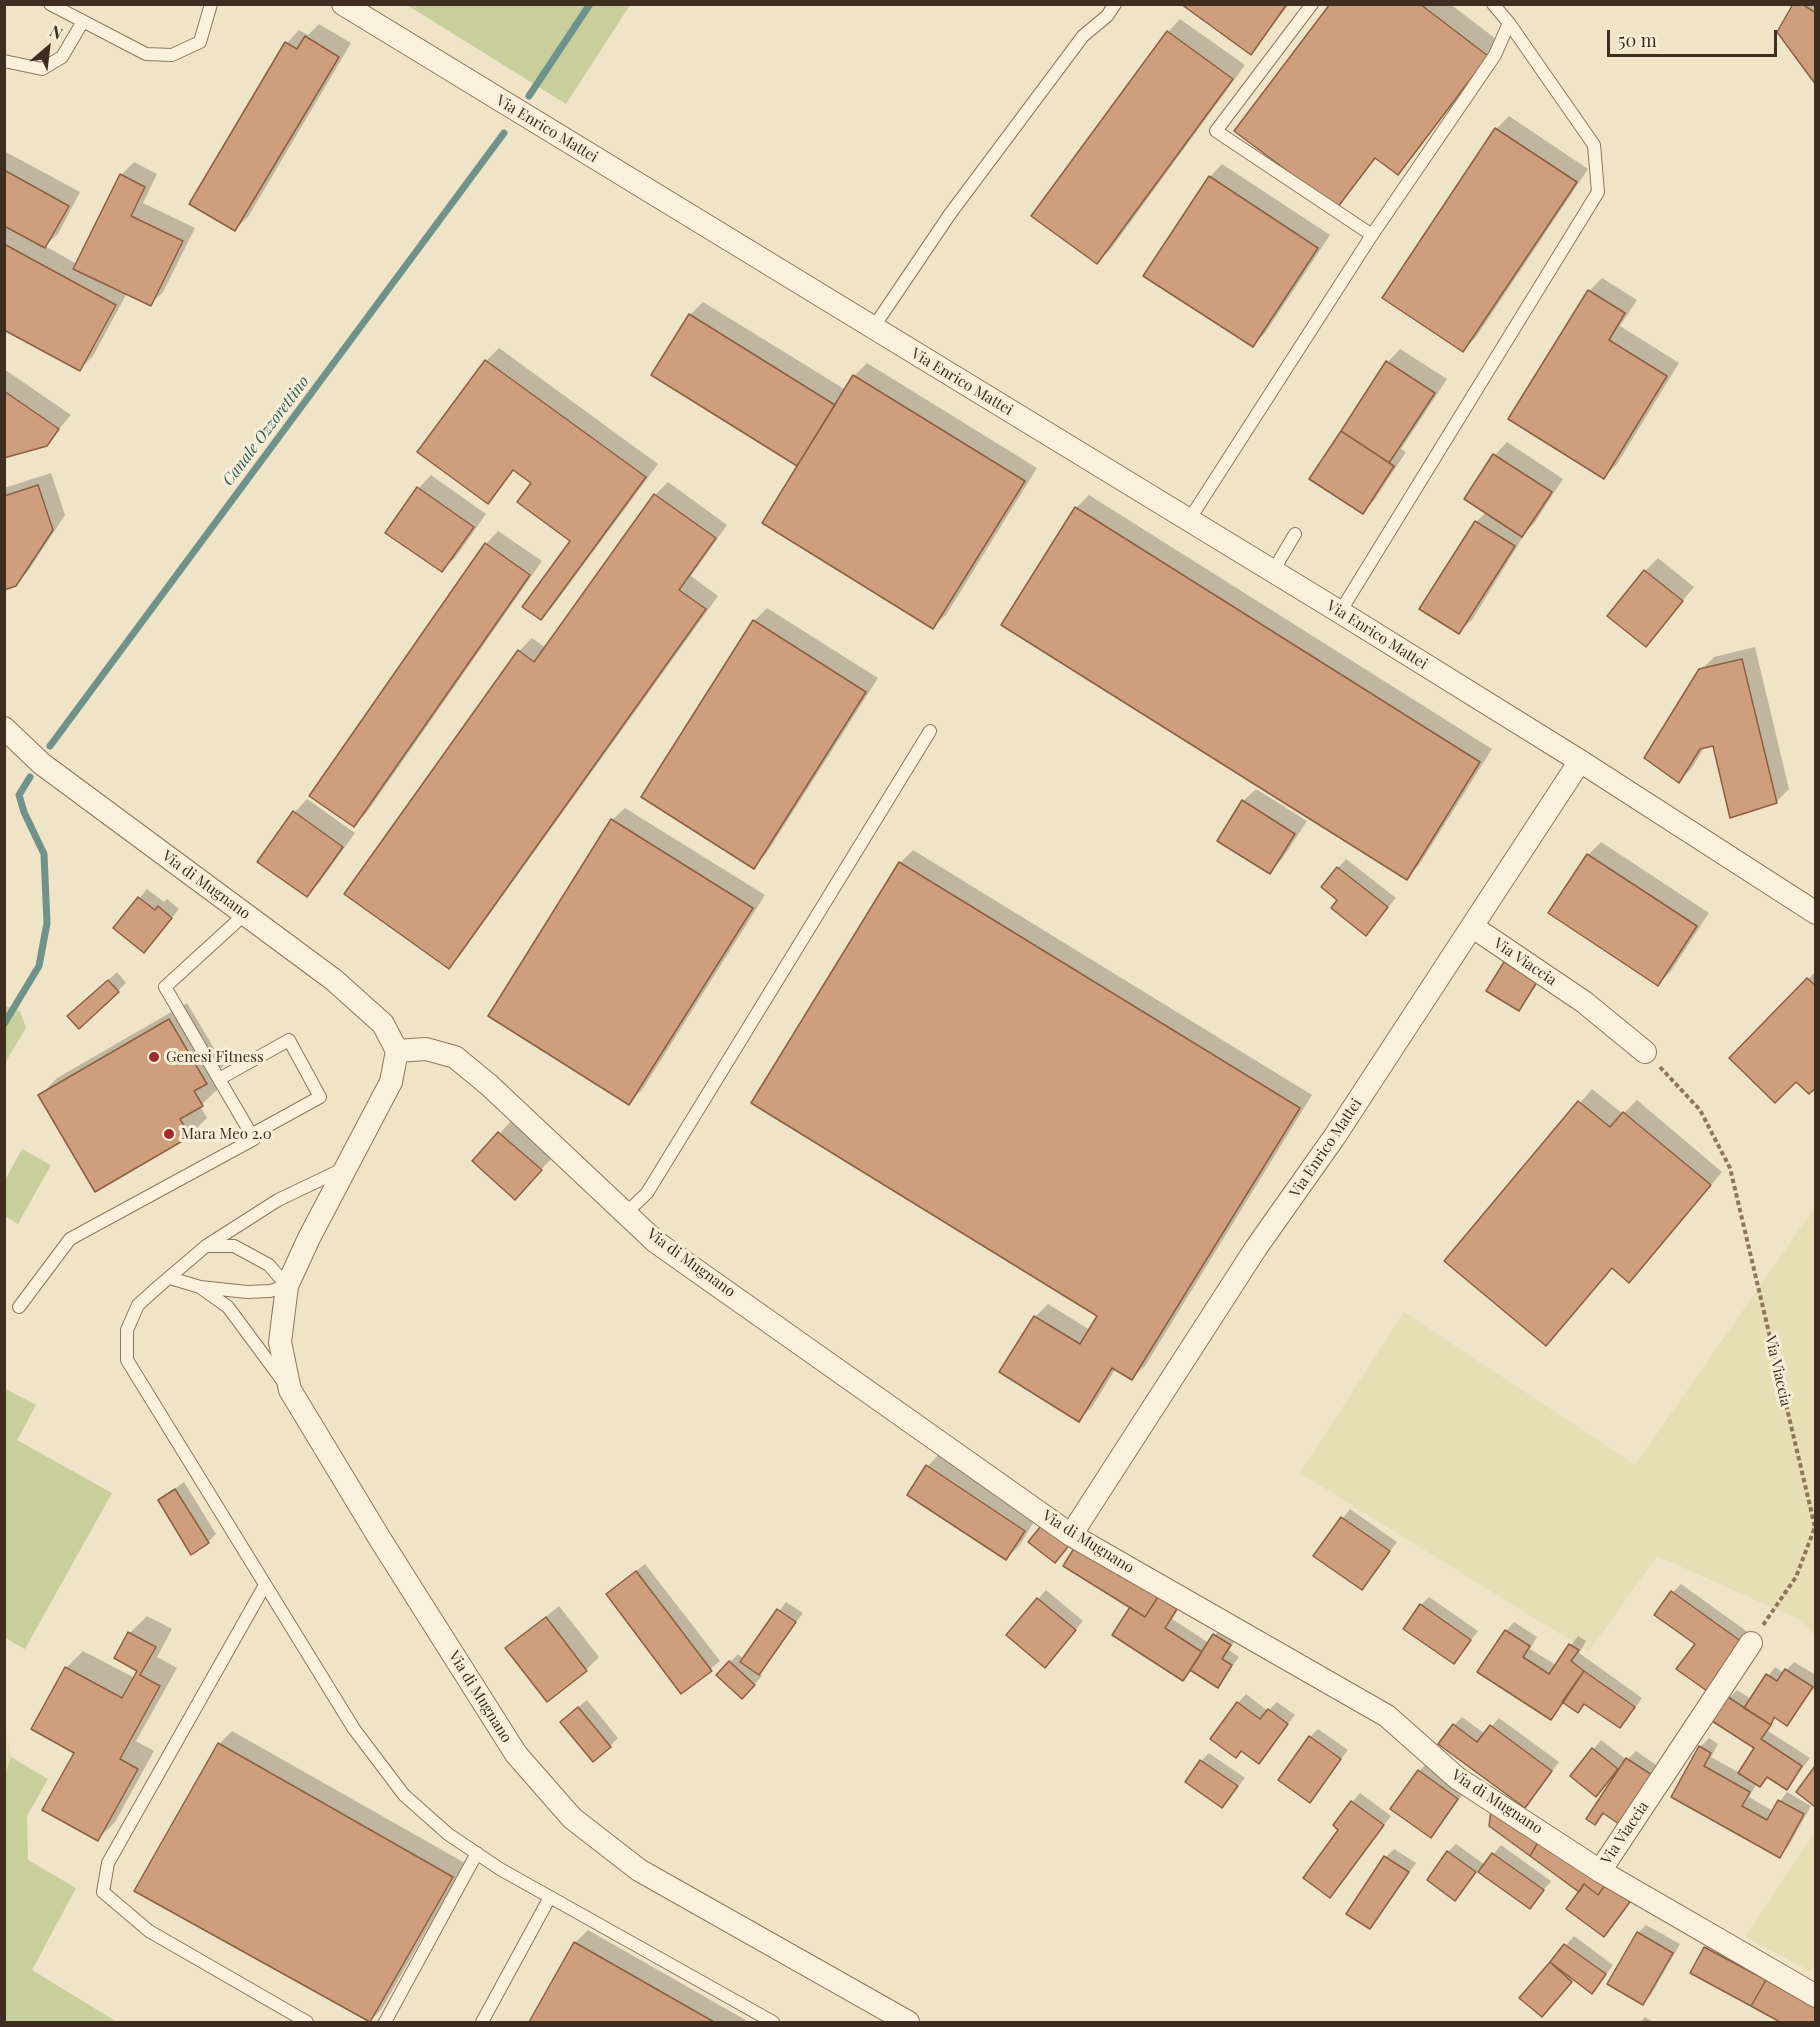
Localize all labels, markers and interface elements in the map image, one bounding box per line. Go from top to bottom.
north arrow [18,18,78,78]
scale bar [1610,18,1780,56]
text: N [47,20,67,44]
text: 50 m [1618,28,1657,52]
street label: Via Enrico Mattei [493,92,601,166]
street label: Via Enrico Mattei [908,345,1016,419]
water label: Canale Ozzorettino [219,373,313,489]
street label: Via Enrico Mattei [1323,597,1431,673]
street label: Via di Mugnano [158,847,254,923]
street label: Via Viaccia [1490,934,1560,990]
place label: Genesi Fitness [166,1048,264,1066]
marker: Genesi Fitness [147,1050,161,1064]
street label: Via Enrico Mattei [1286,1095,1366,1201]
place label: Mara Meo 2.0 [181,1125,272,1143]
marker: Mara Meo 2.0 [162,1127,176,1141]
street label: Via di Mugnano [643,1225,739,1301]
street label: Via Viaccia [1761,1334,1795,1408]
street label: Via di Mugnano [1039,1507,1137,1577]
street label: Via di Mugnano [445,1648,515,1746]
street label: Via di Mugnano [1448,1766,1546,1838]
street label: Via Viaccia [1597,1798,1653,1868]

